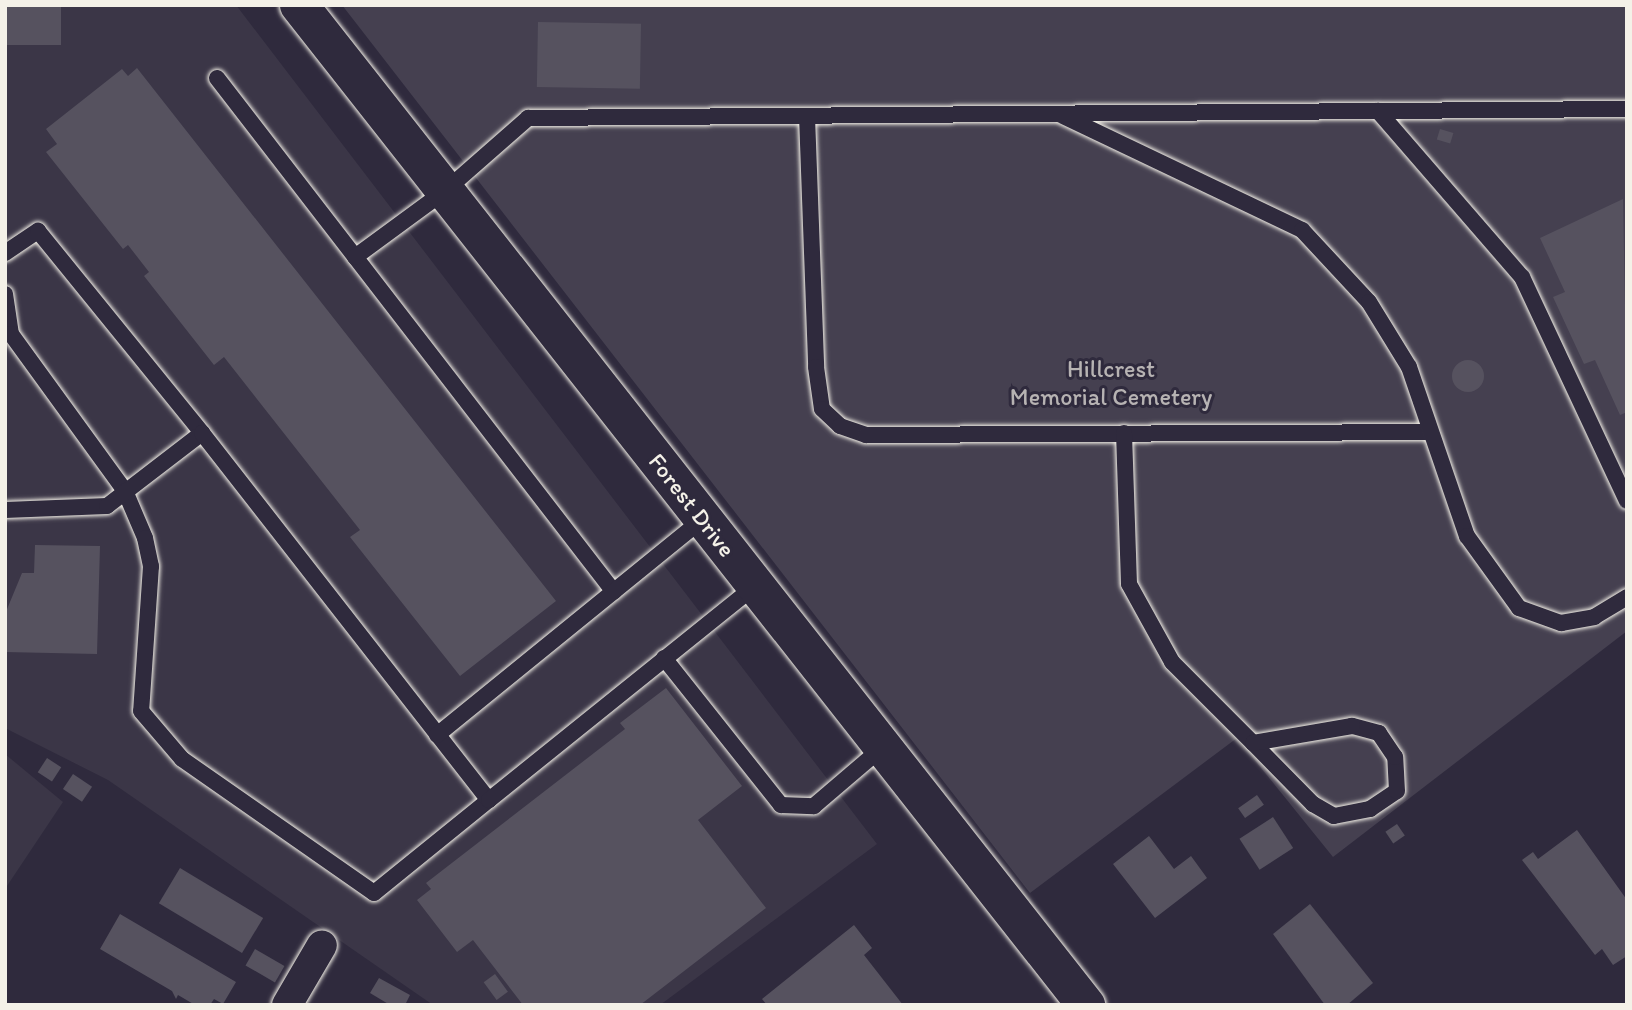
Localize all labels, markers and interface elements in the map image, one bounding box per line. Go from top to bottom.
park label: Hillcrest Memorial Cemetery [1010,355,1212,411]
street label: Forest Drive [643,447,741,563]

